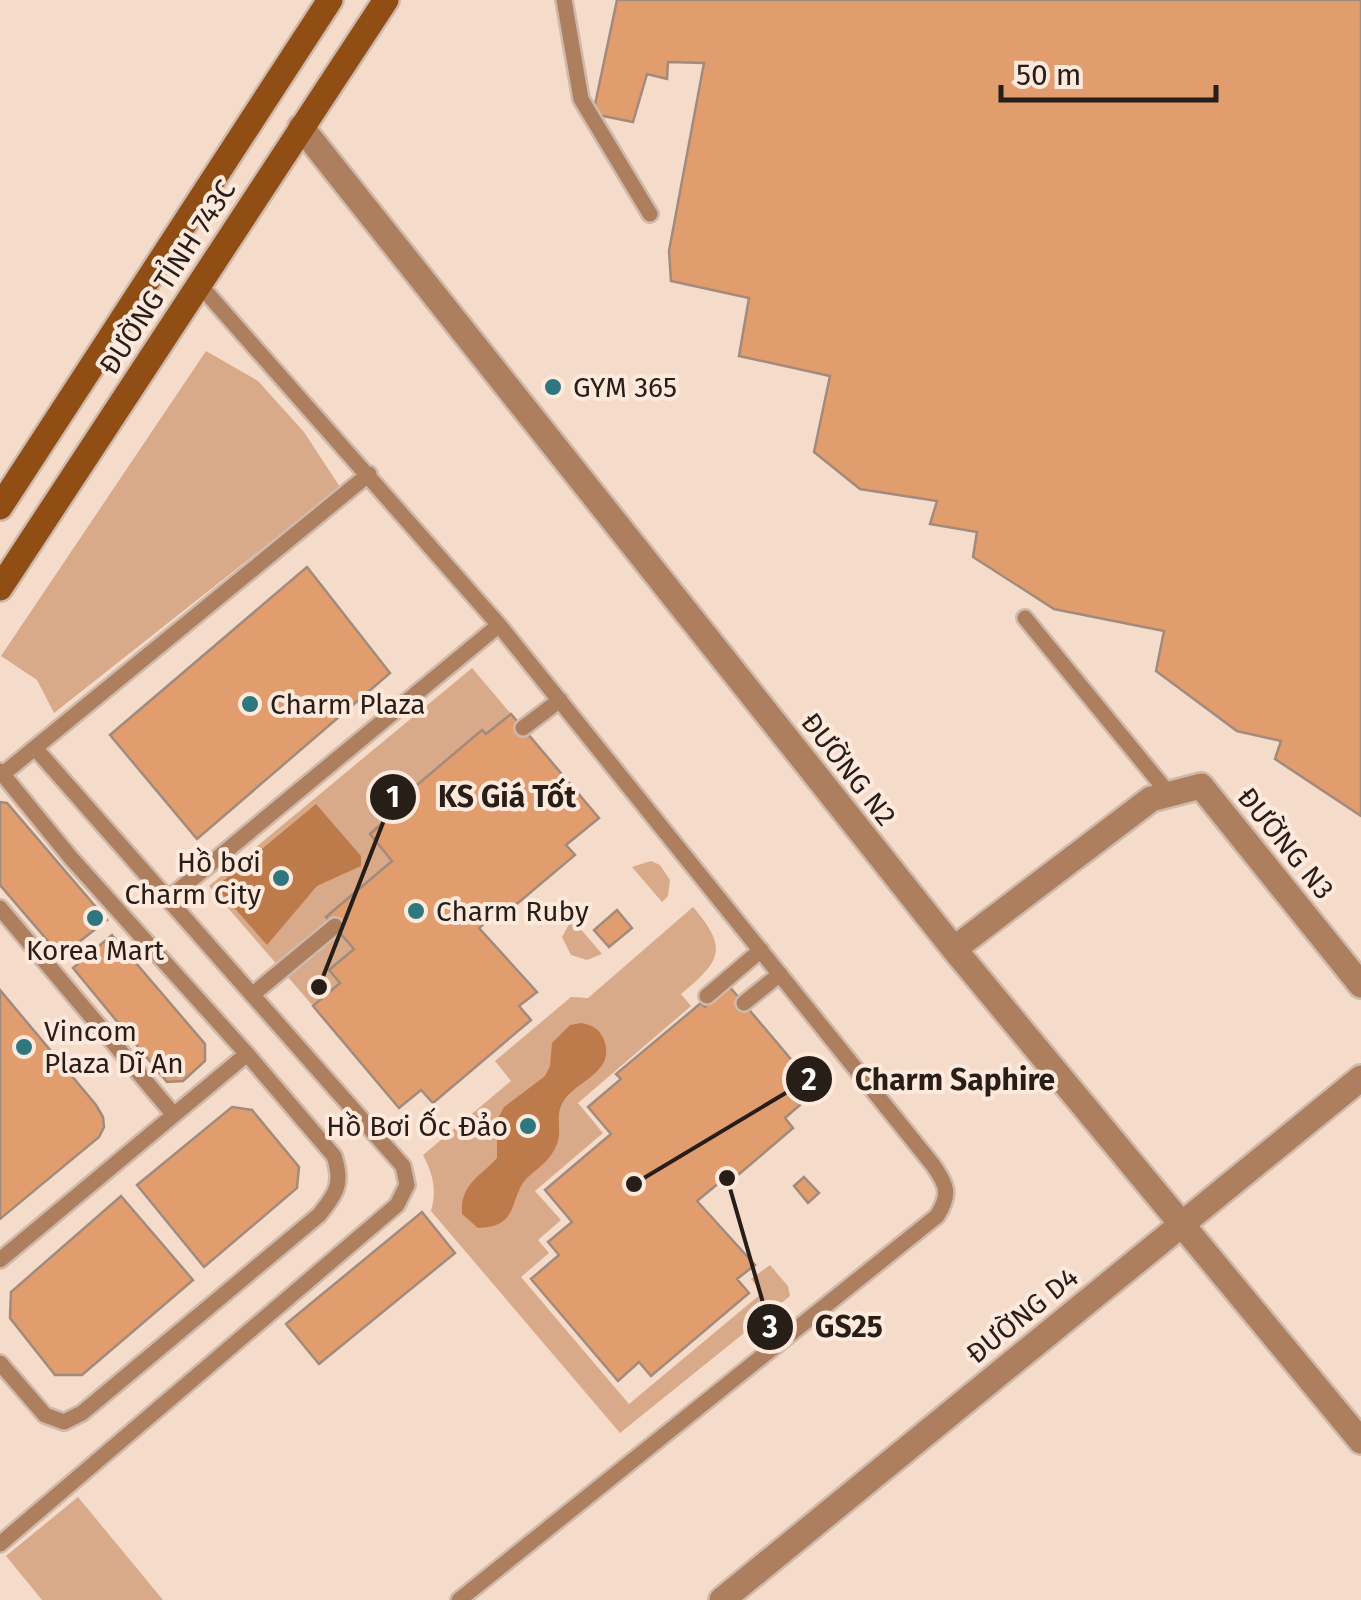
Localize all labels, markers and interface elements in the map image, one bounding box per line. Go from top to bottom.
scale bar [1001,40,1216,102]
text: 50 m [1016,57,1081,93]
street label: ĐƯỜNG TỈNH 743C [91,173,243,380]
place label: GYM 365 [573,371,677,404]
marker: GYM 365 [542,376,564,398]
place label: Charm Plaza [270,688,426,721]
marker: Charm Plaza [239,693,261,715]
street label: ĐƯỜNG N2 [794,706,903,832]
callout: KS Giá Tốt [368,767,596,827]
text: KS Giá Tốt [438,777,576,815]
text: 1 [386,779,400,815]
street label: ĐƯỜNG N3 [1231,781,1341,906]
place label: Hồ bơi Charm City [124,846,261,911]
marker: Hồ bơi Charm City [270,867,292,889]
place label: Charm Ruby [436,895,589,928]
marker: Charm Ruby [405,900,427,922]
marker: Korea Mart [84,907,106,929]
place label: Korea Mart [26,934,165,967]
place label: Vincom Plaza Dĩ An [44,1015,184,1080]
marker: Vincom Plaza Dĩ An [13,1036,35,1058]
callout: Charm Saphire [784,1049,1075,1109]
text: 2 [801,1062,817,1098]
text: Charm Saphire [855,1062,1055,1098]
place label: Hồ Bơi Ốc Đảo [326,1107,508,1143]
marker: Hồ Bơi Ốc Đảo [517,1115,539,1137]
street label: ĐƯỜNG D4 [960,1260,1085,1370]
callout: GS25 [745,1297,903,1357]
text: 3 [761,1309,778,1345]
text: GS25 [815,1309,883,1345]

